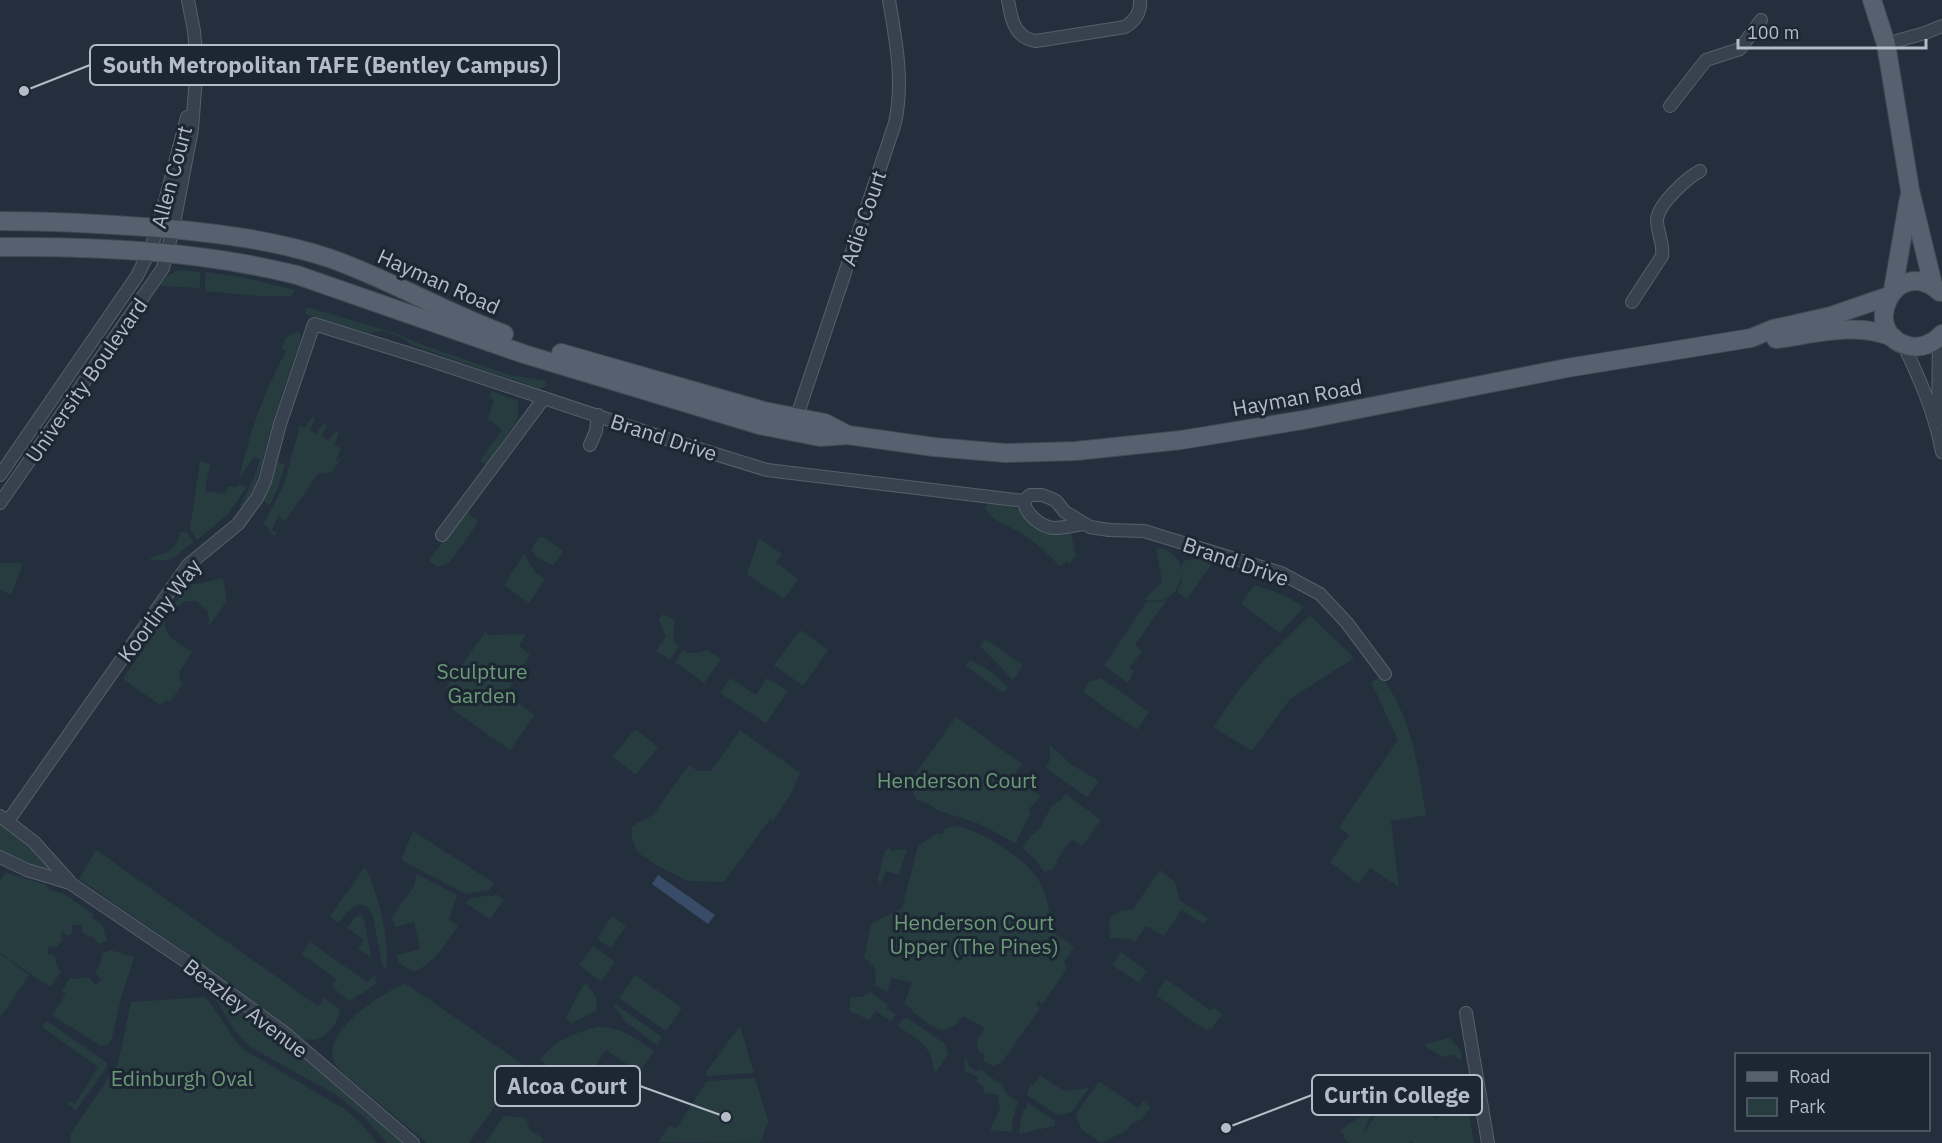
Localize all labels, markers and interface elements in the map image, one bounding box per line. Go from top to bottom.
scale bar [1738,12,1926,50]
text: 100 m [1747,21,1799,44]
callout: South Metropolitan TAFE (Bentley Campus) [90,45,559,85]
text: South Metropolitan TAFE (Bentley Campus) [102,50,548,79]
street label: Allen Court [144,123,198,231]
street label: Adie Court [834,167,892,269]
street label: Hayman Road [373,242,505,320]
street label: University Boulevard [19,292,153,468]
street label: Hayman Road [1230,372,1364,422]
street label: Brand Drive [607,407,721,467]
street label: Brand Drive [1179,530,1293,592]
street label: Koorliny Way [111,552,207,667]
park label: Sculpture Garden [437,657,527,709]
park label: Henderson Court [877,766,1037,794]
park label: Henderson Court Upper (The Pines) [889,908,1059,960]
street label: Beazley Avenue [178,952,314,1064]
legend [1735,1053,1930,1131]
park label: Edinburgh Oval [111,1064,254,1092]
text: Road [1789,1065,1830,1088]
callout: Alcoa Court [495,1066,640,1106]
text: Alcoa Court [507,1071,627,1100]
callout: Curtin College [1312,1075,1482,1115]
text: Curtin College [1324,1080,1470,1109]
text: Park [1789,1095,1826,1118]

